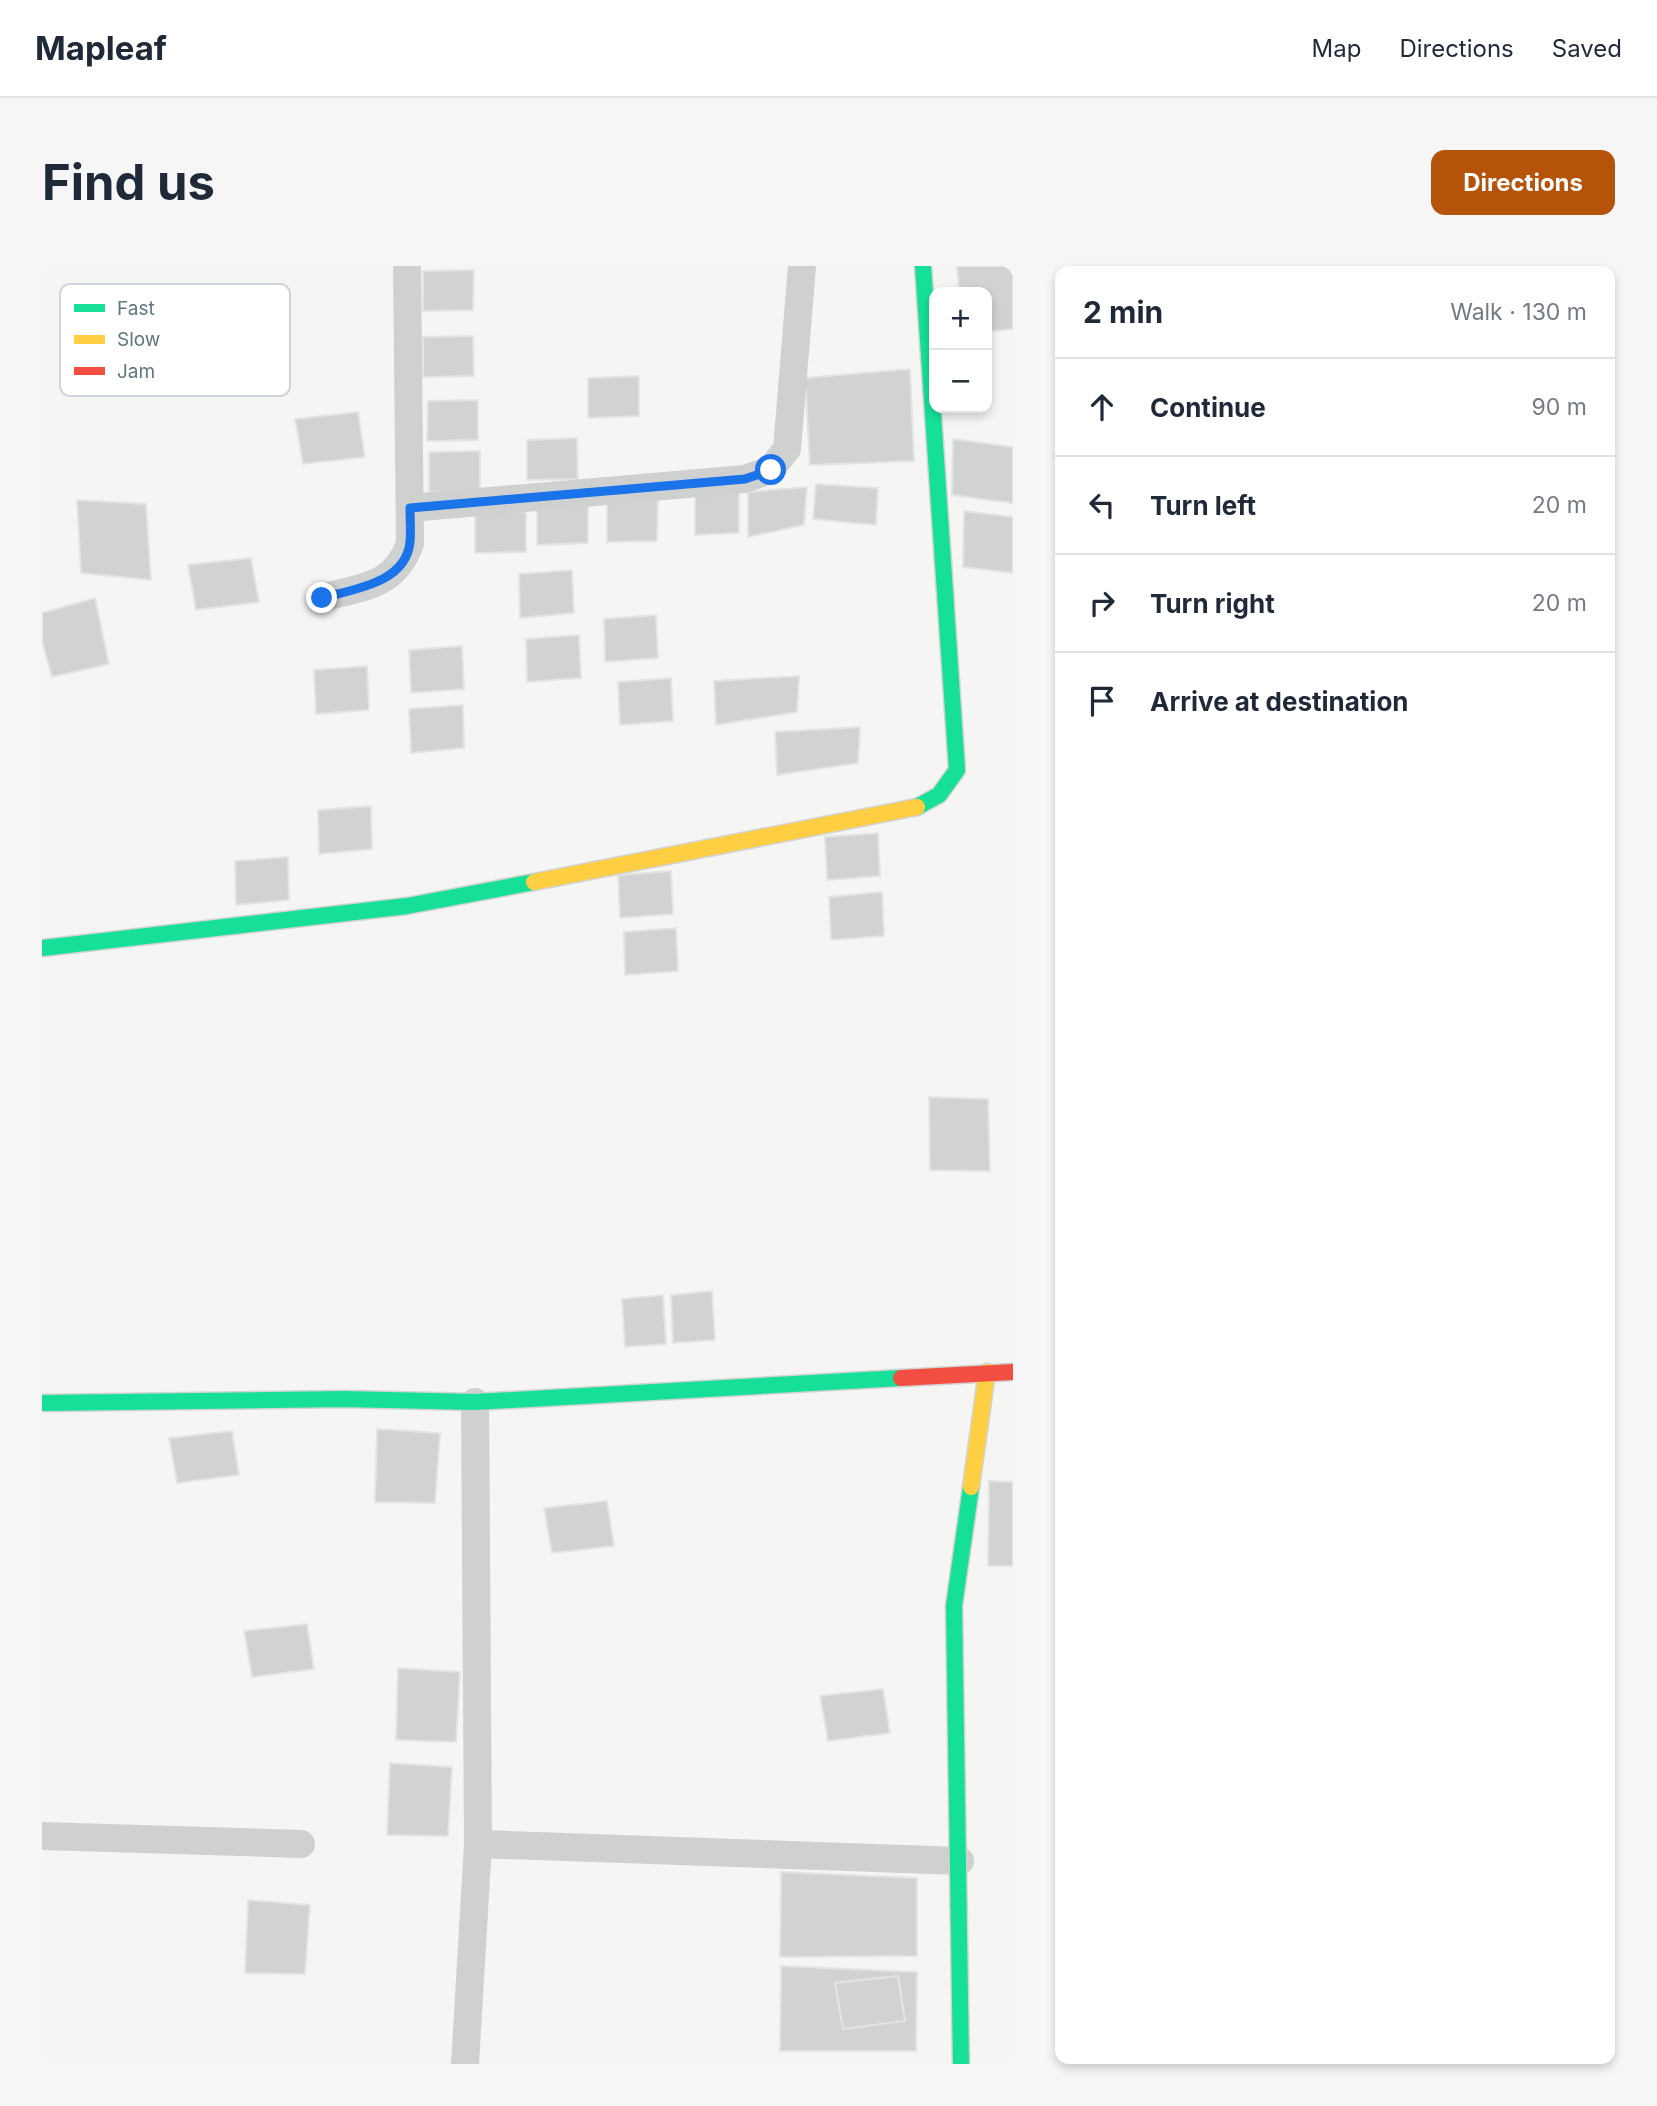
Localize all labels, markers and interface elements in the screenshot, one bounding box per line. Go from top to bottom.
text: Mapleaf [35,28,167,68]
text: Map [1312,34,1361,63]
text: Directions [1399,34,1514,63]
text: Saved [1552,34,1622,63]
button: Directions [1431,150,1615,215]
text: Find us [42,153,215,212]
legend [60,284,290,396]
map controls [929,287,992,413]
button: + [929,287,992,350]
text: 2 min [1083,294,1163,330]
text: Fast [117,297,155,320]
text: Walk · 130 m [1450,298,1587,326]
text: Slow [117,328,160,351]
button: − [929,350,992,413]
text: Jam [117,360,155,383]
icon: ahead [1083,388,1121,426]
text: Continue [1150,392,1266,423]
text: 90 m [1532,393,1587,421]
route start [755,454,786,485]
icon: left [1083,486,1121,524]
text: Turn left [1150,490,1256,521]
text: 20 m [1532,491,1587,519]
route end [306,582,337,613]
icon: right [1083,584,1121,622]
text: Turn right [1150,588,1275,619]
text: 20 m [1532,589,1587,617]
icon: arrive [1083,682,1121,720]
text: Arrive at destination [1150,686,1409,717]

